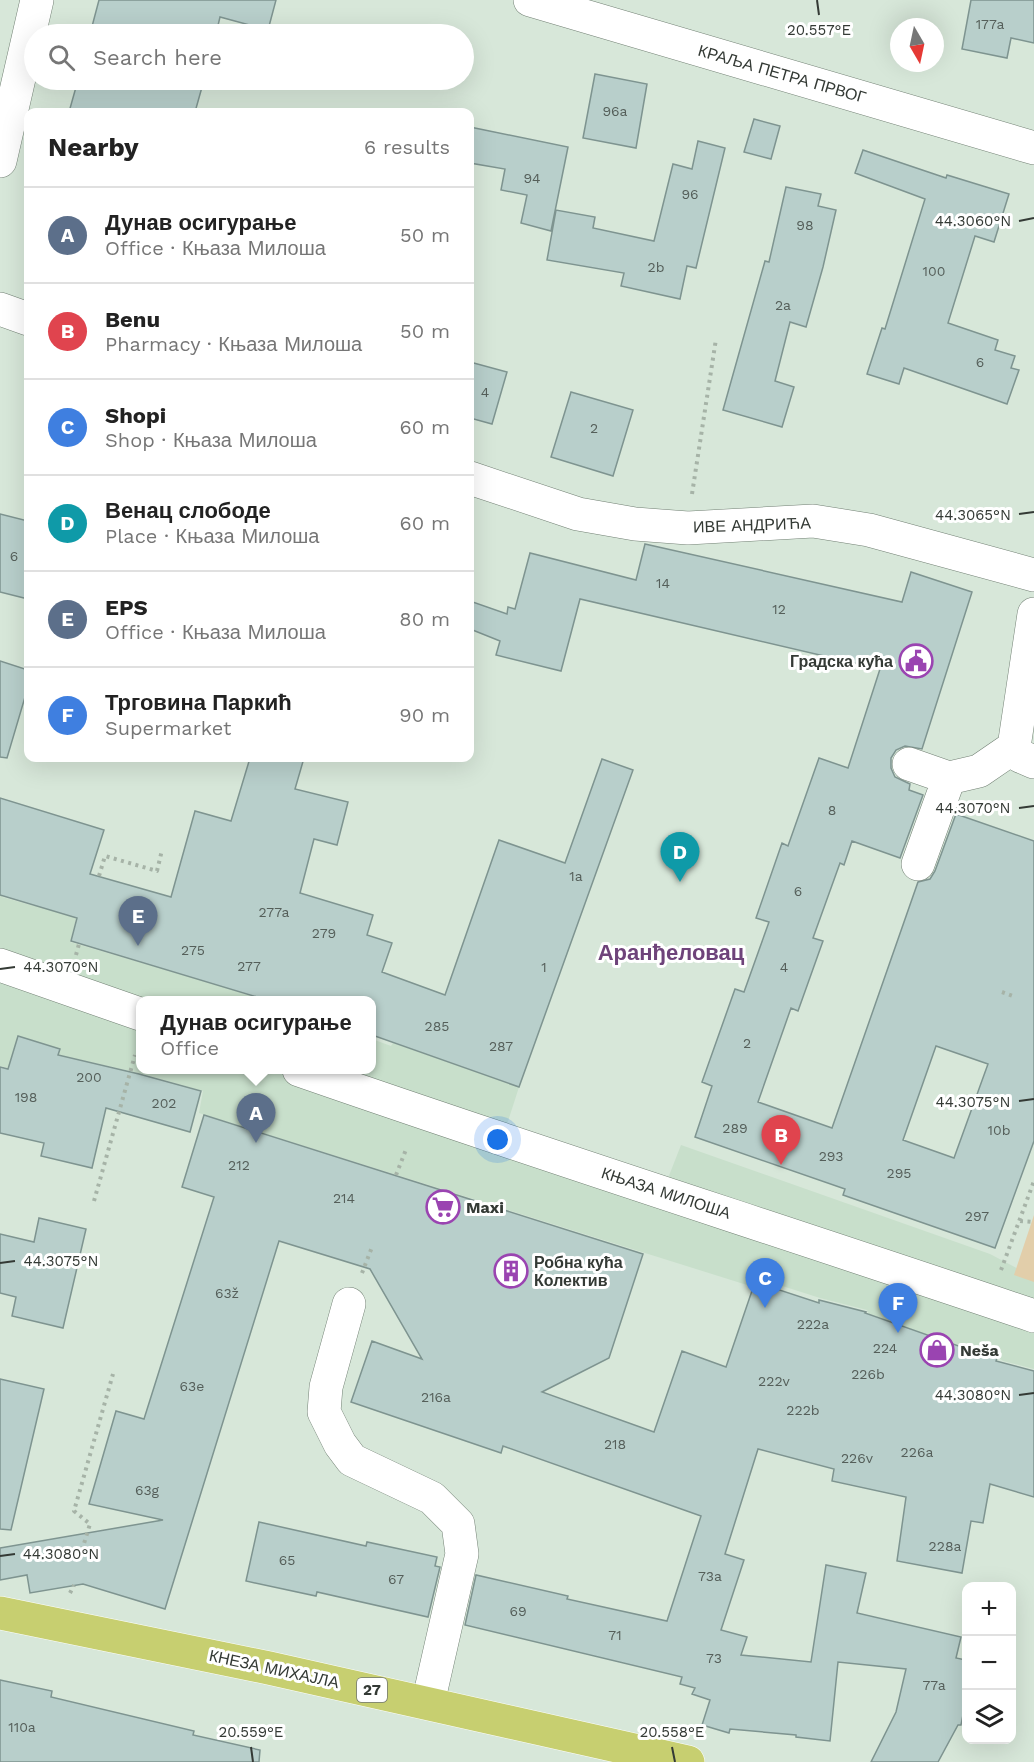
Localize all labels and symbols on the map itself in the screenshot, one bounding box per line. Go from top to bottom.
house number: 177a [976,16,1004,32]
north arrow [890,18,944,72]
text: 20.557°E [787,21,851,39]
street label: КРАЉА ПЕТРА ПРВОГ [696,41,868,107]
house number: 96a [602,103,628,119]
house number: 94 [523,170,541,186]
house number: 96 [681,186,699,202]
text: 44.3060°N [935,212,1011,230]
house number: 98 [796,217,814,233]
house number: 2b [648,259,664,275]
house number: 100 [923,263,945,279]
house number: 2a [775,297,791,313]
house number: 6 [976,354,984,370]
house number: 4 [481,384,489,400]
house number: 2 [590,420,598,436]
text: 44.3065°N [935,506,1011,524]
street label: ИВЕ АНДРИЋА [693,513,812,537]
house number: 6 [10,548,18,564]
house number: 14 [656,575,670,591]
house number: 12 [772,601,786,617]
public building icon: Градска кућа [898,643,934,679]
place label: Градска кућа [790,652,893,671]
text: 44.3070°N [935,799,1011,817]
house number: 8 [828,802,836,818]
pin: D [660,832,700,882]
house number: 1a [569,868,583,884]
house number: 6 [794,883,802,899]
pin: E [118,896,158,946]
house number: 277a [258,904,290,920]
house number: 279 [312,925,336,941]
district label: Аранђеловац [598,940,745,965]
house number: 275 [181,942,205,958]
text: 44.3070°N [23,958,99,976]
house number: 277 [237,958,261,974]
house number: 1 [541,959,547,975]
house number: 4 [780,959,788,975]
house number: 285 [425,1018,449,1034]
house number: 2 [743,1035,751,1051]
house number: 287 [489,1038,513,1054]
house number: 200 [76,1069,102,1085]
house number: 198 [15,1089,37,1105]
text: 44.3075°N [936,1093,1011,1111]
pin: A [236,1094,276,1143]
house number: 202 [151,1095,177,1111]
pin: B [762,1116,800,1165]
house number: 289 [722,1120,748,1136]
house number: 10b [988,1122,1010,1138]
your location [483,1125,512,1154]
house number: 293 [819,1148,843,1164]
house number: 212 [228,1157,250,1173]
street label: КЊАЗА МИЛОША [599,1163,733,1223]
house number: 295 [887,1165,911,1181]
supermarket icon: Maxi [425,1189,461,1225]
house number: 214 [333,1190,355,1206]
place label: Maxi [466,1198,504,1217]
house number: 297 [965,1208,989,1224]
text: 44.3075°N [24,1252,99,1270]
building icon: Робна кућа Колектив [493,1253,529,1289]
place label: Робна кућа Колектив [534,1253,623,1290]
pin: C [746,1258,784,1308]
pin: F [878,1284,918,1333]
house number: 63ž [215,1285,239,1301]
house number: 222a [797,1316,829,1332]
shop icon: Neša [919,1332,955,1368]
house number: 224 [873,1340,897,1356]
place label: Neša [960,1341,1000,1360]
house number: 226b [851,1366,885,1382]
house number: 222v [758,1373,791,1389]
house number: 63e [180,1378,204,1394]
text: 44.3080°N [935,1386,1011,1404]
house number: 216a [421,1389,451,1405]
house number: 222b [786,1402,820,1418]
house number: 218 [604,1436,626,1452]
house number: 226a [901,1444,933,1460]
house number: 226v [841,1450,874,1466]
house number: 63g [135,1482,160,1498]
house number: 228a [929,1538,962,1554]
text: 44.3080°N [23,1545,99,1563]
house number: 65 [279,1552,295,1568]
house number: 73a [698,1568,722,1584]
house number: 67 [388,1571,404,1587]
house number: 69 [509,1603,527,1619]
house number: 71 [608,1627,622,1643]
street label: КНЕЗА МИХАЈЛА [207,1646,341,1692]
house number: 73 [706,1650,722,1666]
house number: 77a [922,1677,946,1693]
road number: 27 [357,1678,387,1702]
house number: 110a [8,1719,36,1735]
text: 20.559°E [219,1723,283,1741]
text: 20.558°E [640,1723,704,1741]

